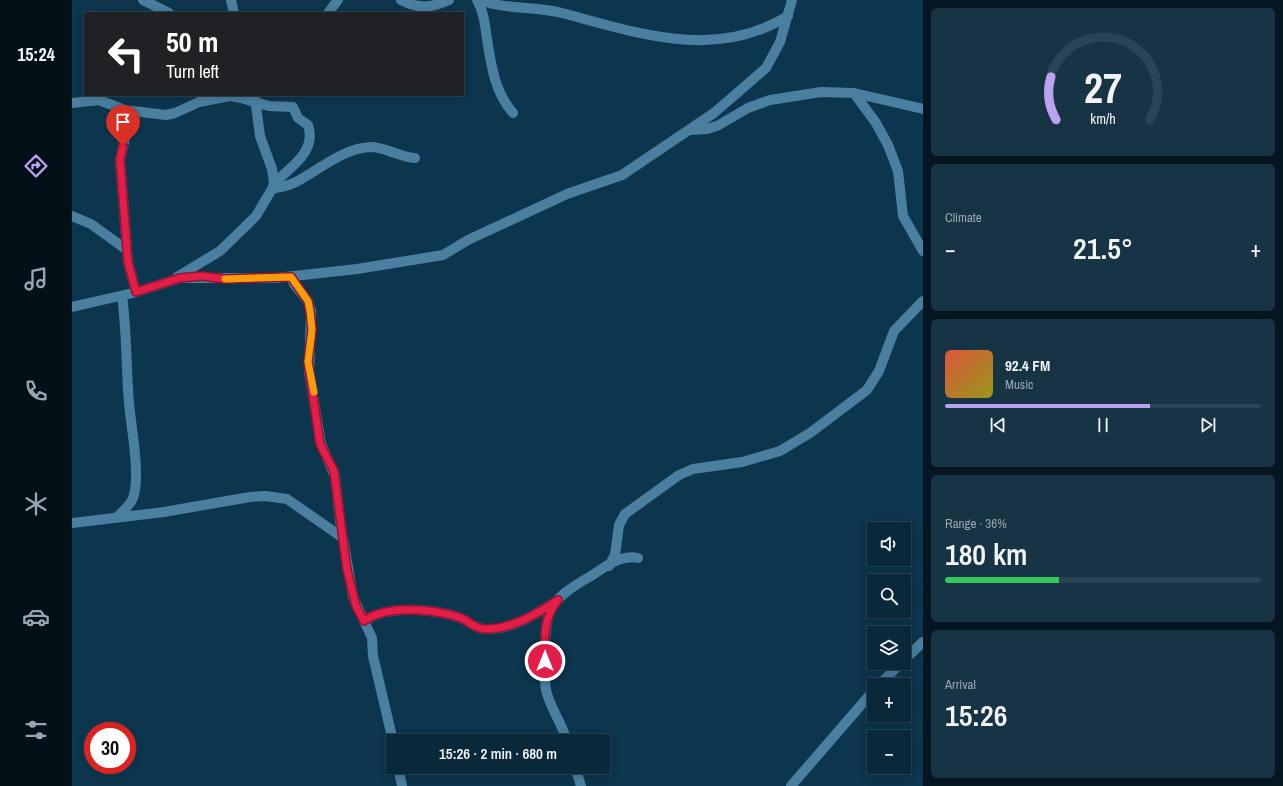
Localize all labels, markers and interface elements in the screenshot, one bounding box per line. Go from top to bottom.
text: 50 m [166,23,218,61]
icon: left [100,28,152,80]
text: 15:24 [17,42,55,67]
text: Turn left [166,59,219,84]
text: 27 [1084,60,1122,116]
pin [106,105,140,146]
text: km/h [1090,108,1116,127]
icon: arrive [112,111,134,133]
icon: directions [22,152,50,180]
text: Climate [945,209,982,226]
text: 21.5° [1073,228,1133,268]
text: − [945,234,956,264]
text: + [1250,234,1261,264]
icon: music [22,265,50,293]
text: 92.4 FM [1005,355,1050,376]
text: Music [1005,376,1033,393]
icon: phone [22,377,50,405]
icon: previous [987,414,1009,436]
icon: pause [1092,414,1114,436]
icon: next [1197,414,1219,436]
icon: climate [22,490,50,518]
text: Range · 36% [945,515,1007,532]
map controls [867,522,911,774]
button: sound [867,522,911,566]
text: 180 km [945,534,1027,574]
button: search [867,574,911,618]
icon: car [22,603,50,631]
button: layers [867,626,911,670]
position arrow [524,640,566,682]
text: Arrival [945,676,976,693]
button: + [867,678,911,722]
text: 15:26 [945,695,1007,735]
icon: filters [22,716,50,744]
speed limit sign: 30 [84,722,136,774]
button: − [867,730,911,774]
text: 15:26 · 2 min · 680 m [439,743,557,764]

